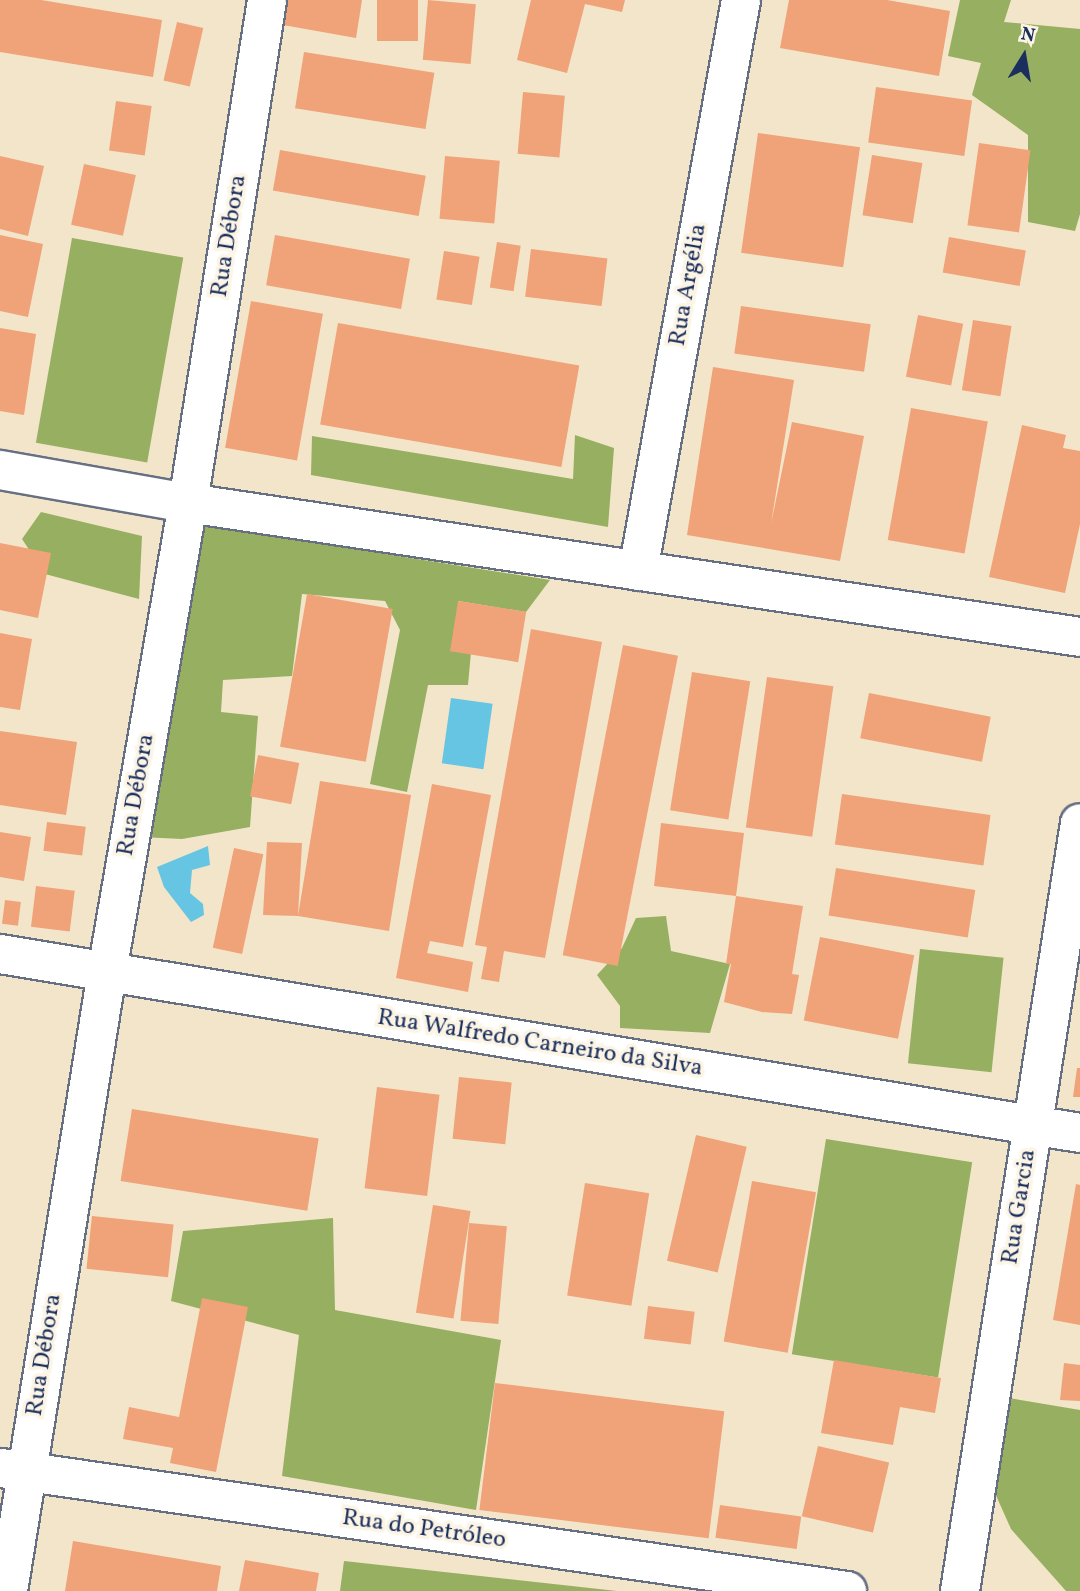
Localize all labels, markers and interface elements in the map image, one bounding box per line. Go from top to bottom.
north arrow [989,21,1059,91]
text: N [1019,21,1037,49]
street label: Rua Débora [206,173,254,299]
street label: Rua Argélia [664,222,714,348]
street label: Rua Débora [112,732,162,858]
street label: Rua Walfredo Carneiro da Silva [375,1004,705,1084]
street label: Rua Garcia [997,1147,1043,1267]
street label: Rua Débora [21,1292,69,1418]
street label: Rua do Petróleo [340,1504,508,1556]

